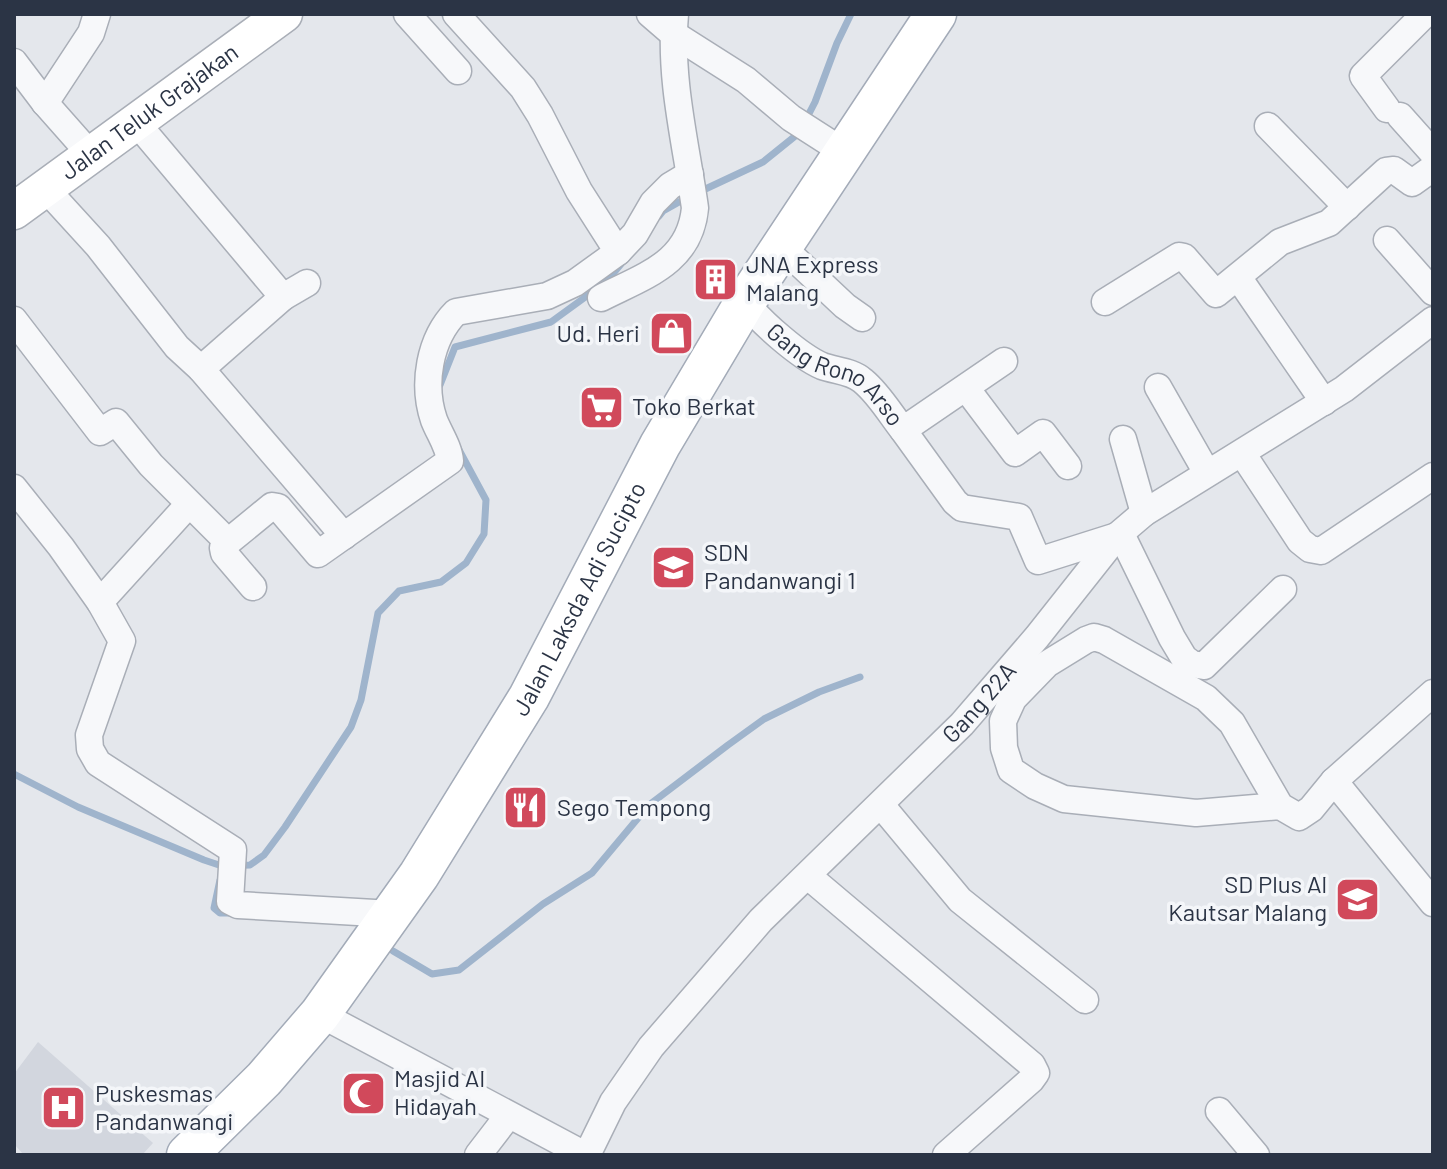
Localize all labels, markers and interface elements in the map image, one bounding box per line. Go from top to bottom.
street label: Jalan Teluk Grajakan [54,36,243,185]
place label: JNA Express Malang [746,249,879,306]
building icon: JNA Express Malang [691,255,739,303]
shop icon: Ud. Heri [647,310,695,358]
street label: Gang Rono Arso [761,316,911,431]
place label: Ud. Heri [557,318,640,347]
supermarket icon: Toko Berkat [577,383,625,431]
place label: Toko Berkat [632,391,756,420]
street label: Jalan Laksda Adi Sucipto [505,477,651,721]
place label: SDN Pandanwangi 1 [704,537,856,594]
school or university icon: SDN Pandanwangi 1 [649,543,697,591]
street label: Gang 22A [935,656,1022,748]
restaurant icon: Sego Tempong [502,784,550,832]
place label: Sego Tempong [557,792,711,821]
place label: SD Plus Al Kautsar Malang [1168,869,1327,926]
school or university icon: SD Plus Al Kautsar Malang [1334,875,1382,923]
place label: Masjid Al Hidayah [394,1063,485,1120]
mosque icon: Masjid Al Hidayah [339,1069,387,1117]
place label: Puskesmas Pandanwangi [95,1078,233,1135]
hospital icon: Puskesmas Pandanwangi [40,1084,88,1132]

